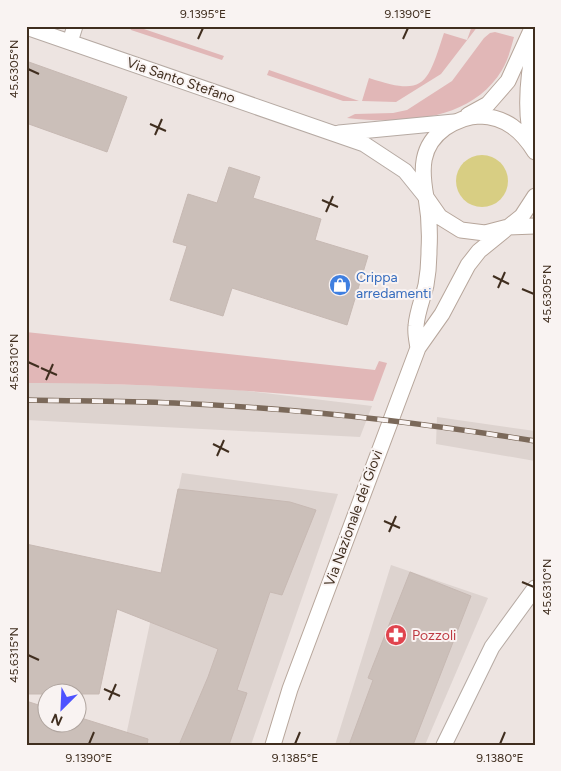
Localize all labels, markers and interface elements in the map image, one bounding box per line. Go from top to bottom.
text: 9.1395°E [180,7,226,21]
text: 9.1390°E [385,7,431,21]
text: 45.6305°N [7,40,21,98]
street label: Via Santo Stefano [124,54,237,107]
text: 45.6305°N [540,265,554,323]
place label: Crippa arredamenti [356,269,432,302]
shop icon: Crippa arredamenti [328,273,352,297]
text: 45.6310°N [7,334,21,390]
street label: Via Nazionale dei Giovi [321,448,386,589]
text: 45.6310°N [540,559,554,615]
pharmacy icon: Pozzoli [384,623,408,647]
text: 45.6315°N [7,627,21,683]
place label: Pozzoli [412,627,456,644]
north arrow [38,684,88,734]
text: N [49,709,65,729]
text: 9.1390°E [66,751,112,765]
text: 9.1385°E [272,751,318,765]
text: 9.1380°E [476,751,524,765]

